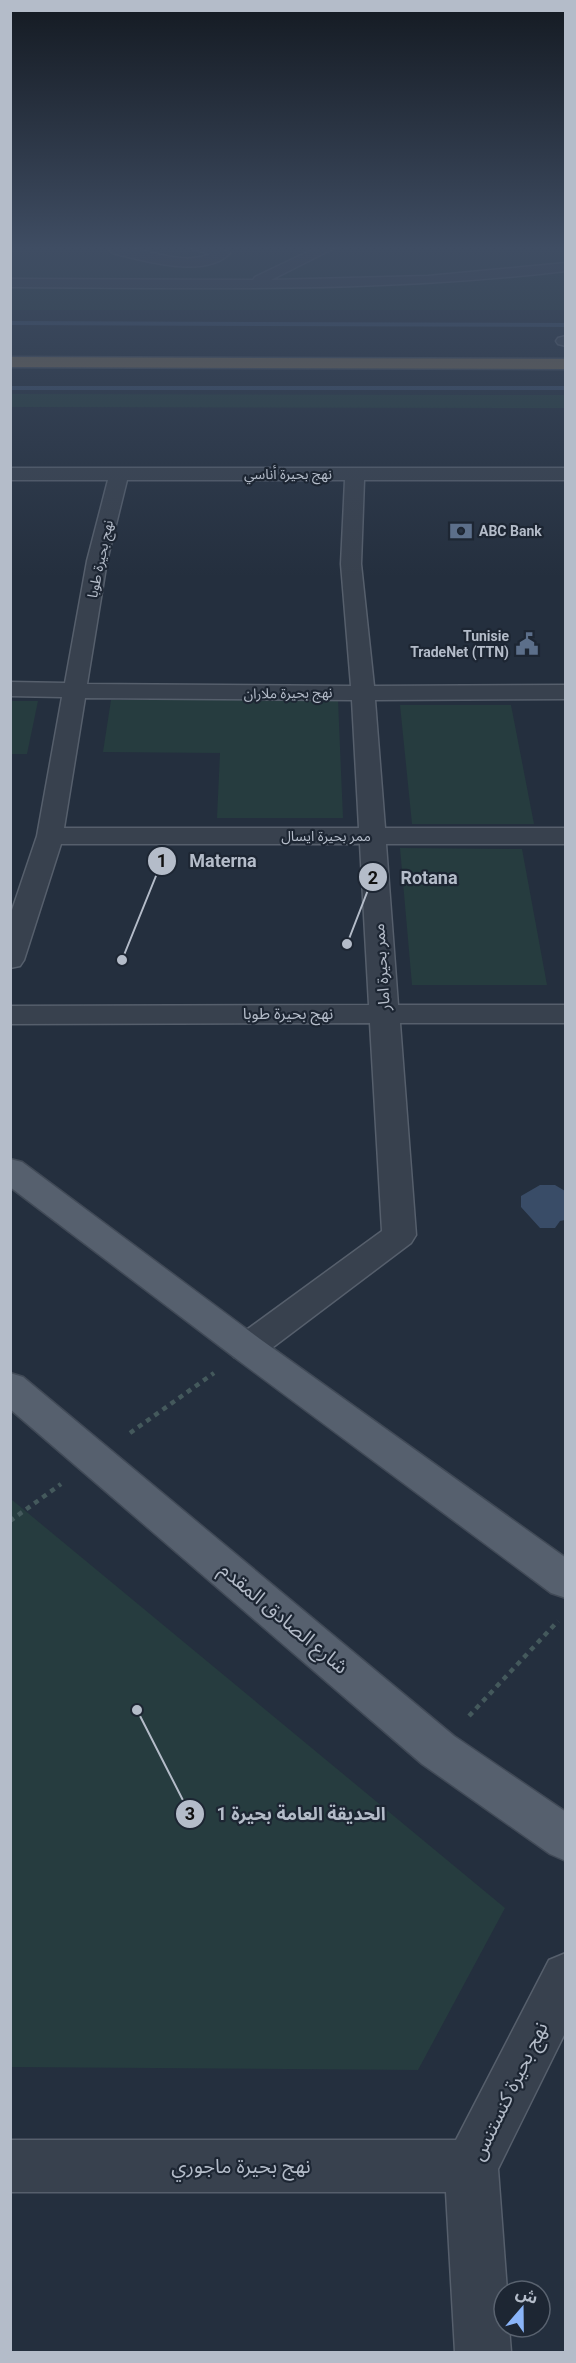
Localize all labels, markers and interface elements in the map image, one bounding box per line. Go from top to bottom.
street label: نهج بحيرة أناسي [244,465,332,485]
street label: نهج بحيرة طوبا [84,518,119,600]
bank icon: ABC Bank [448,518,474,544]
place label: ABC Bank [479,523,542,539]
place label: Tunisie TradeNet (TTN) [410,628,509,661]
public building icon: Tunisie TradeNet (TTN) [514,631,540,657]
street label: نهج بحيرة ملاران [243,684,333,705]
street label: ممر بحيرة ايسال [281,828,371,845]
callout: Materna [147,843,268,879]
text: 1 [157,850,167,871]
text: Materna [189,850,257,871]
callout: Rotana [358,859,469,895]
text: 2 [368,867,378,888]
text: Rotana [400,867,458,888]
street label: ممر بحيرة امار [369,923,394,1012]
street label: نهج بحيرة طوبا [243,1004,333,1026]
street label: شارع الصادق المقدم [213,1557,353,1681]
callout: الحديقة العامة بحيرة 1 [175,1796,398,1832]
text: 3 [185,1803,195,1824]
text: الحديقة العامة بحيرة 1 [216,1803,386,1825]
street label: نهج بحيرة كنستنس [465,2018,556,2165]
street label: نهج بحيرة ماجوري [171,2154,311,2182]
north arrow [492,2279,552,2339]
text: ش [513,2283,541,2308]

